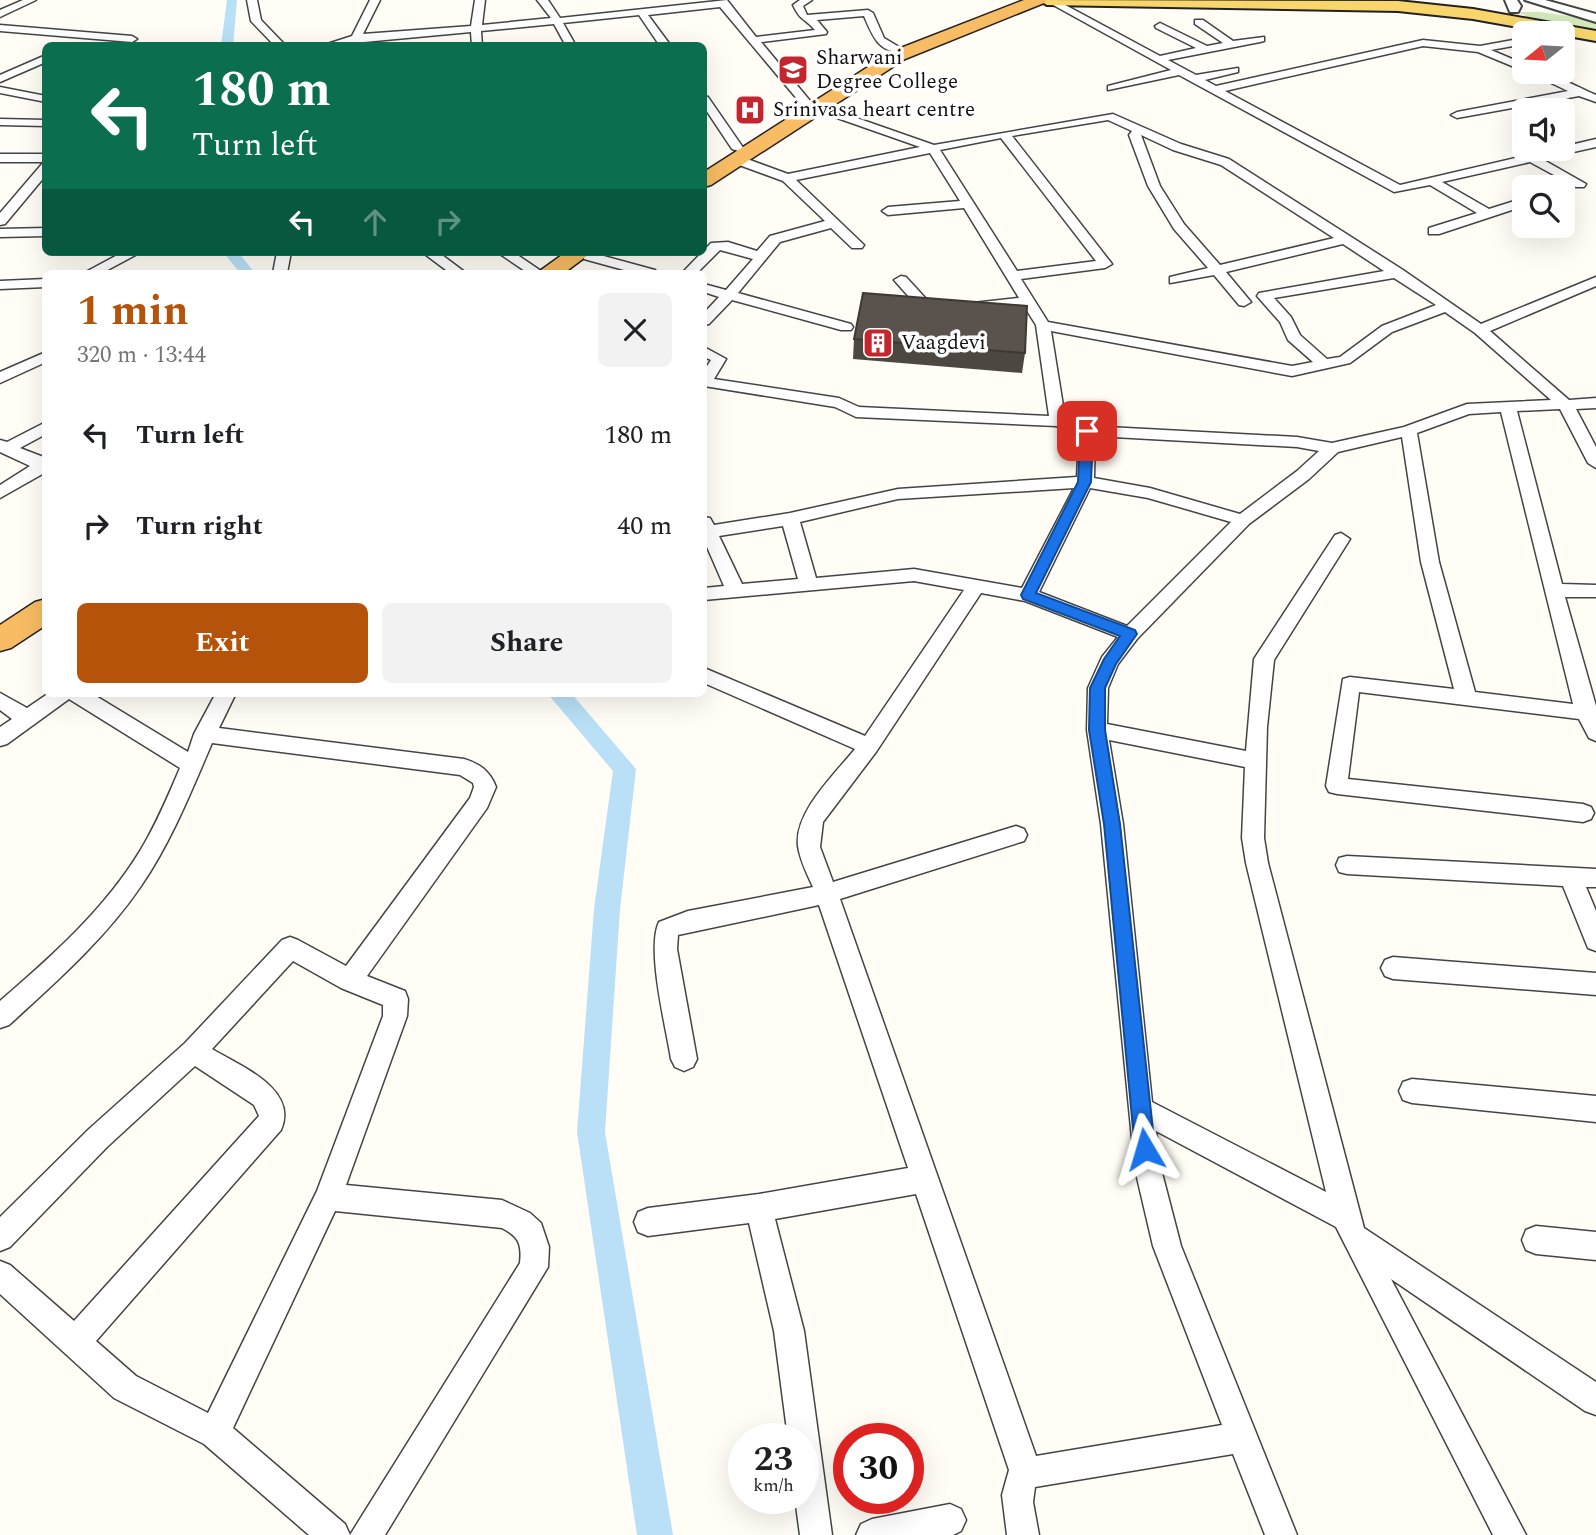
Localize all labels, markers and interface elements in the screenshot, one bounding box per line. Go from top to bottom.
north arrow [1512,21,1575,84]
map controls [1512,21,1575,238]
place label: Sharwani Degree College [816,42,958,98]
text: 180 m [192,53,331,128]
school or university icon: Sharwani Degree College [776,53,810,87]
icon: left [77,70,168,161]
hospital icon: Srinivasa heart centre [733,93,767,127]
place label: Srinivasa heart centre [773,94,975,126]
button: sound [1512,98,1575,161]
text: Turn left [192,121,318,170]
button: search [1512,175,1575,238]
icon: left [283,203,321,241]
icon: ahead [356,203,394,241]
icon: right [429,203,467,241]
text: 1 min [77,280,189,343]
button: close [598,293,672,367]
building icon: Vaagdevi [861,326,895,360]
place label: Vaagdevi [901,327,986,359]
text: 320 m · 13:44 [77,338,206,373]
pin [1057,401,1117,461]
icon: arrive [1068,412,1106,450]
text: Turn left [136,415,244,455]
text: 180 m [604,415,672,455]
icon: left [77,416,115,454]
text: Turn right [136,506,263,546]
text: 40 m [617,506,672,546]
icon: right [77,507,115,545]
button: Exit [77,603,368,683]
button: Share [382,603,672,683]
position arrow [1108,1112,1182,1186]
speed limit sign: 30 [833,1423,924,1514]
text: 23 [754,1433,793,1486]
text: km/h [753,1472,794,1499]

